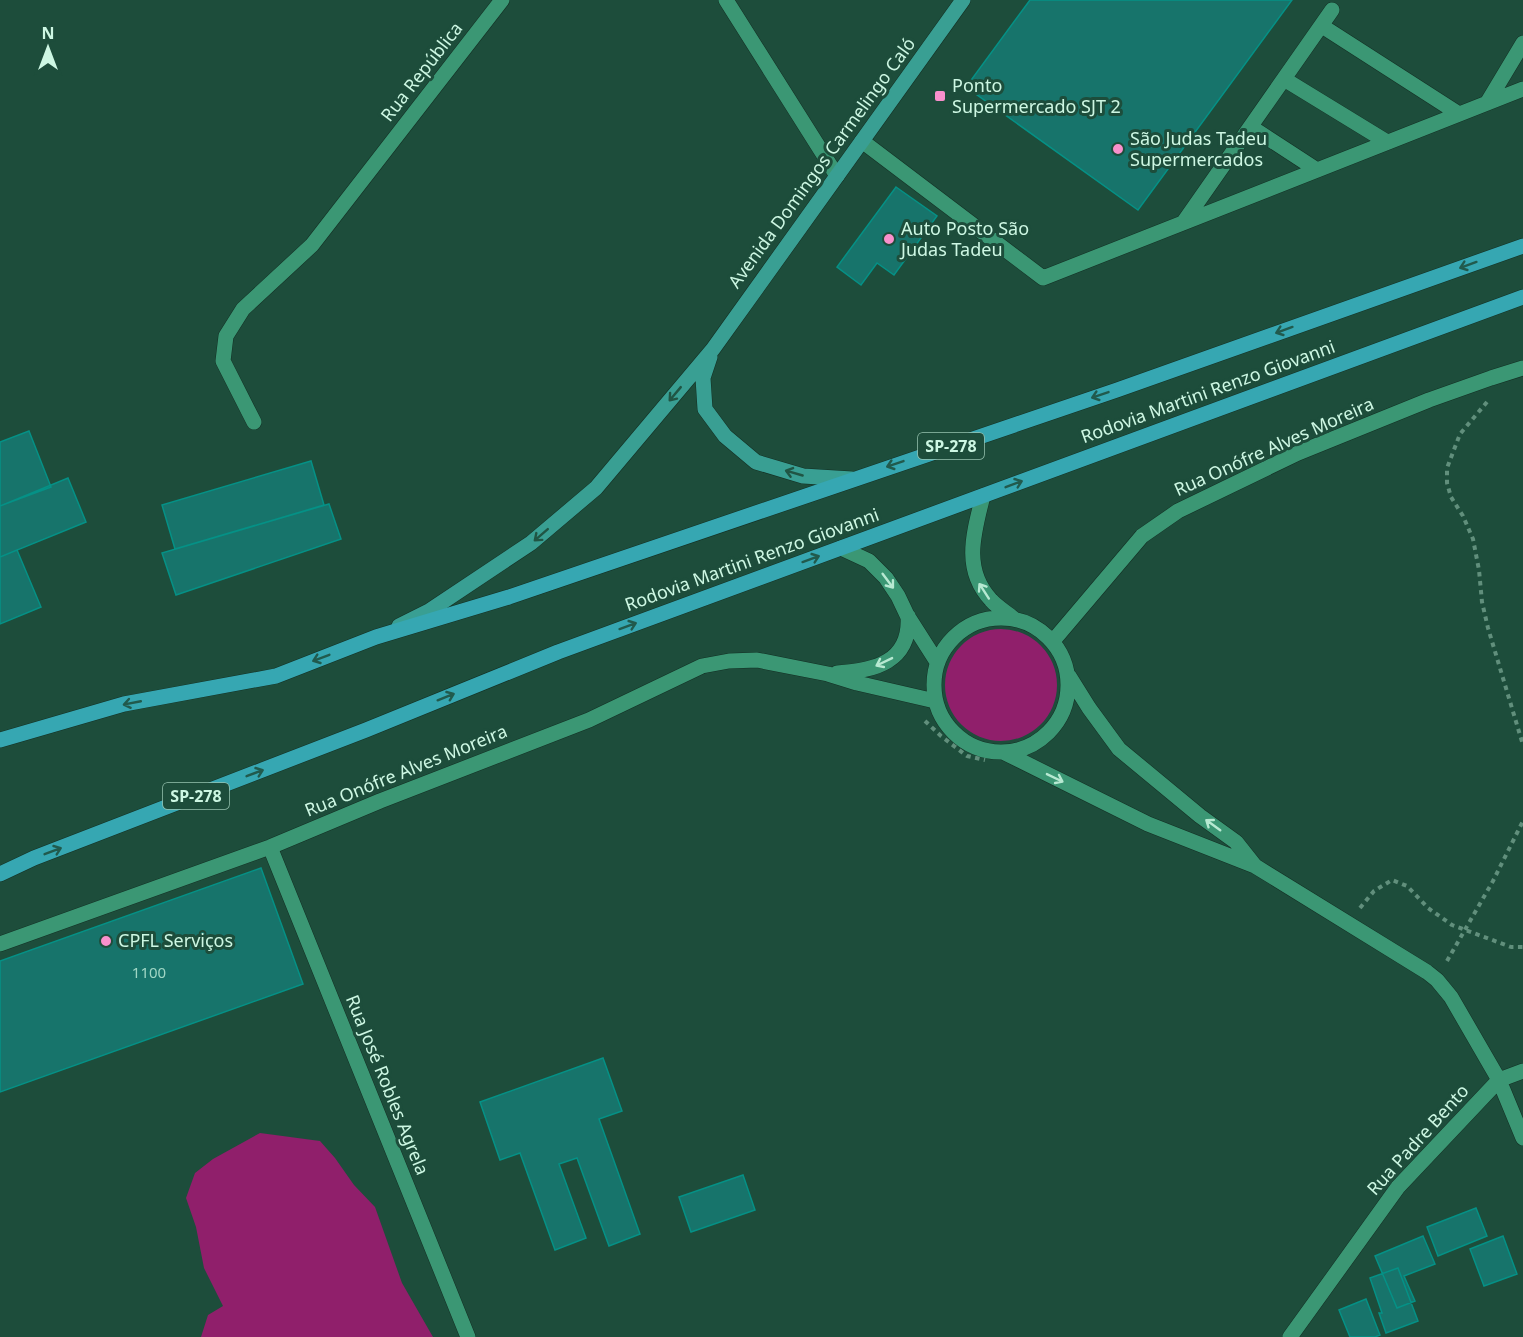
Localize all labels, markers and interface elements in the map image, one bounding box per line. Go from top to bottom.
street label: Rua República [375,17,468,126]
north arrow [18,18,78,78]
text: N [41,22,55,44]
street label: Avenida Domingos Carmelingo Caló [722,32,920,293]
place label: Ponto Supermercado SJT 2 [952,73,1121,118]
marker: Ponto Supermercado SJT 2 [933,89,947,103]
place label: São Judas Tadeu Supermercados [1130,126,1267,171]
marker: São Judas Tadeu Supermercados [1111,142,1125,156]
place label: Auto Posto São Judas Tadeu [899,216,1029,261]
marker: Auto Posto São Judas Tadeu [882,232,896,246]
one-way arrow [1459,261,1478,272]
one-way arrow [1275,326,1294,337]
street label: Rodovia Martini Renzo Giovanni [1077,334,1338,448]
one-way arrow [668,386,682,401]
one-way arrow [1091,390,1110,401]
street label: Rua Onófre Alves Moreira [1170,391,1377,501]
road number: SP-278 [918,433,984,459]
one-way arrow [887,460,905,471]
one-way arrow [785,467,804,478]
one-way arrow [1004,478,1022,489]
street label: Rodovia Martini Renzo Giovanni [621,502,882,616]
one-way arrow [533,528,549,541]
one-way arrow [801,552,820,563]
one-way arrow [881,573,894,589]
one-way arrow [978,582,991,599]
one-way arrow [618,619,637,630]
one-way arrow [313,653,331,664]
one-way arrow [875,657,893,669]
one-way arrow [437,691,455,702]
one-way arrow [123,698,142,709]
street label: Rua Onófre Alves Moreira [301,718,510,822]
one-way arrow [245,767,264,778]
one-way arrow [1046,773,1064,785]
road number: SP-278 [163,783,229,809]
one-way arrow [1206,819,1222,832]
one-way arrow [44,844,62,855]
place label: CPFL Serviços [118,928,233,952]
marker: CPFL Serviços [99,934,113,948]
house number: 1100 [132,962,166,982]
street label: Rua José Robles Agrela [341,991,435,1178]
street label: Rua Padre Bento [1361,1079,1473,1200]

